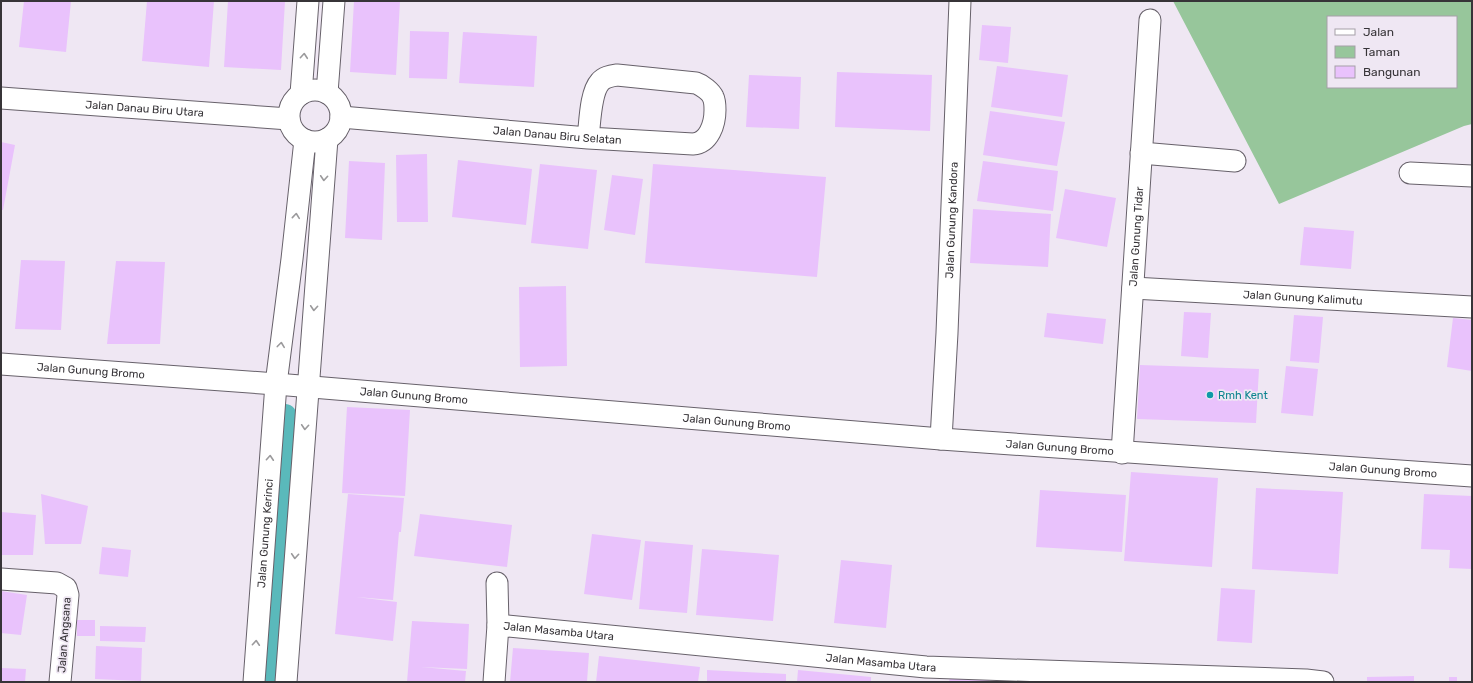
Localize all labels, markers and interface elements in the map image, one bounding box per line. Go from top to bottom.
legend [1327,16,1457,88]
text: Jalan [1363,25,1394,39]
text: Taman [1363,45,1400,59]
one-way arrow [299,53,308,59]
text: Bangunan [1363,65,1420,79]
street label: Jalan Danau Biru Utara [85,98,204,120]
street label: Jalan Danau Biru Selatan [492,124,622,147]
street label: Jalan Gunung Kandora [943,162,961,279]
one-way arrow [320,175,329,181]
street label: Jalan Gunung Tidar [1127,185,1146,287]
one-way arrow [292,213,301,219]
street label: Jalan Gunung Kalimutu [1243,288,1363,308]
one-way arrow [310,305,319,311]
one-way arrow [276,342,285,349]
street label: Jalan Gunung Bromo [36,361,145,381]
street label: Jalan Gunung Bromo [359,385,468,407]
place label: Rmh Kent [1218,389,1268,402]
marker: Rmh Kent [1205,390,1215,400]
street label: Jalan Gunung Bromo [682,412,791,434]
one-way arrow [300,424,309,430]
street label: Jalan Gunung Bromo [1005,438,1114,458]
one-way arrow [266,455,275,461]
street label: Jalan Gunung Bromo [1328,460,1437,481]
street label: Jalan Gunung Kerinci [255,478,276,588]
one-way arrow [291,553,300,559]
street label: Jalan Angsana [55,597,74,673]
street label: Jalan Masamba Utara [503,620,614,643]
one-way arrow [252,640,261,646]
street label: Jalan Masamba Utara [825,651,937,674]

